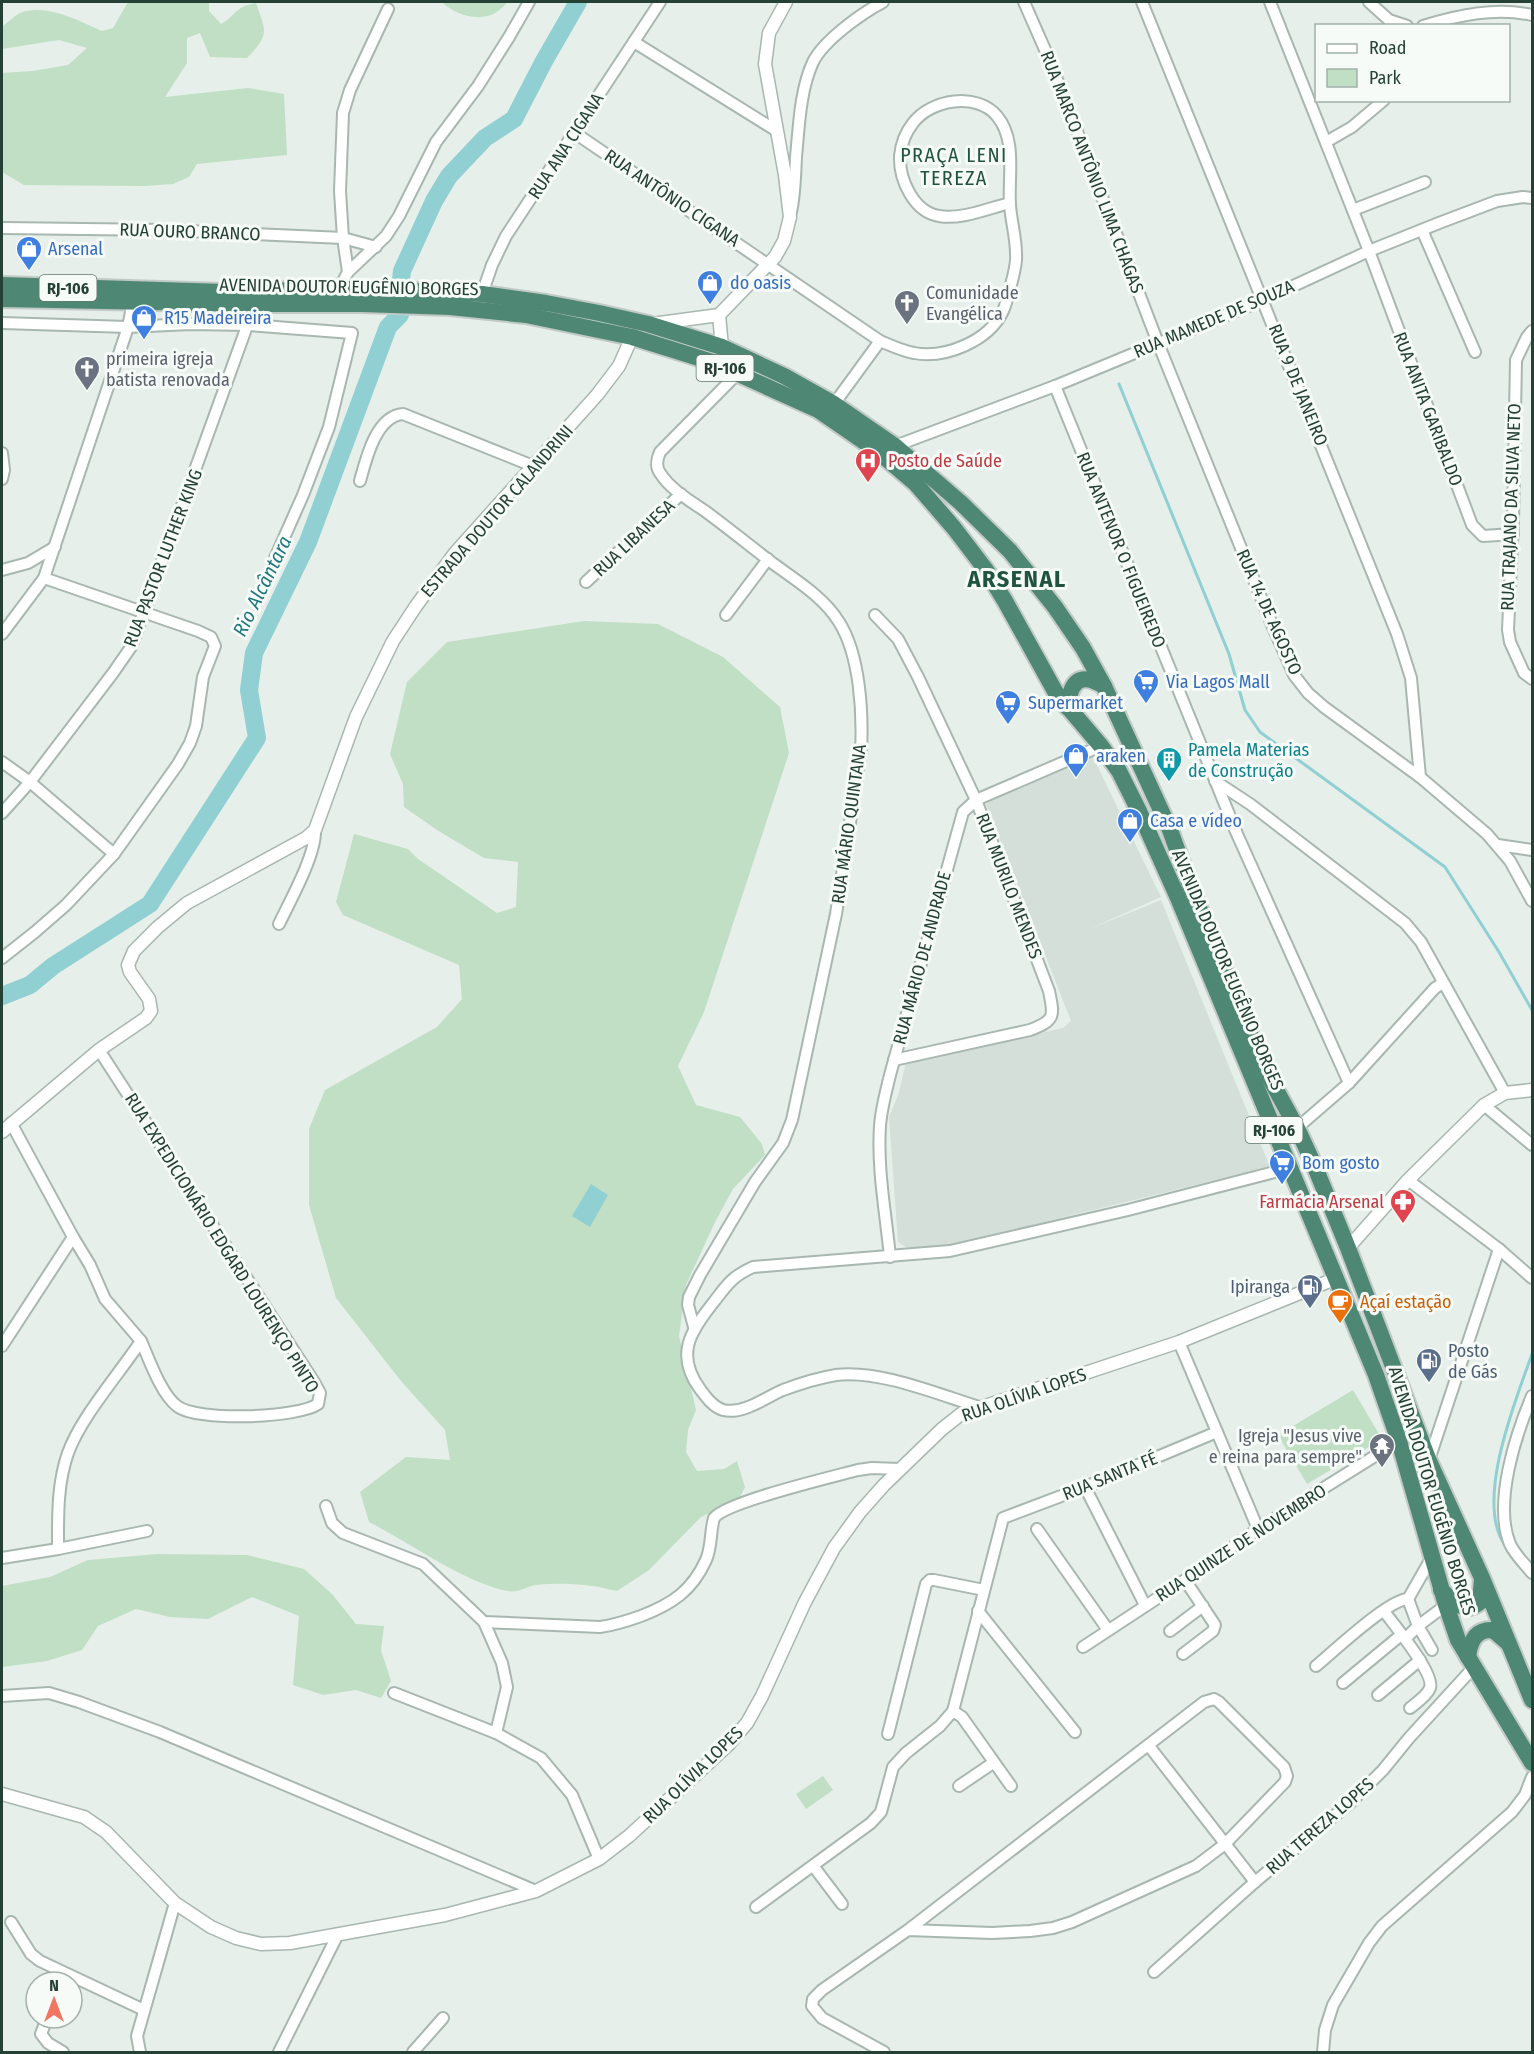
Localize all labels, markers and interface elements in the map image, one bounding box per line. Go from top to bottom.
legend [1315,24,1510,102]
text: Road [1369,37,1406,59]
street label: RUA MARCO ANTÔNIO LIMA CHAGAS [1036,48,1148,296]
text: Park [1369,67,1402,89]
street label: RUA ANA CIGANA [524,88,609,203]
district label: PRAÇA LENI TEREZA [900,143,1008,190]
street label: RUA ANTÔNIO CIGANA [600,145,744,252]
street label: RUA OURO BRANCO [119,219,261,245]
shop icon: Arsenal [14,234,44,272]
place label: Arsenal [48,238,103,260]
shop icon: do oasis [695,268,725,306]
place label: do oasis [730,272,792,294]
street label: AVENIDA DOUTOR EUGÊNIO BORGES [219,274,479,300]
road number: RJ-106 [40,275,97,301]
street label: RUA MAMEDE DE SOUZA [1130,275,1298,363]
place label: Comunidade Evangélica [926,282,1019,325]
church icon: Comunidade Evangélica [892,288,922,326]
shop icon: R15 Madeireira [129,303,159,341]
place label: R15 Madeireira [164,307,272,329]
street label: RUA 9 DE JANEIRO [1264,321,1332,449]
street label: RUA ANITA GARIBALDO [1388,329,1468,489]
place label: primeira igreja batista renovada [106,348,230,391]
church icon: primeira igreja batista renovada [72,354,102,392]
road number: RJ-106 [696,355,754,381]
street label: RUA TRAJANO DA SILVA NETO [1496,403,1526,611]
street label: ESTRADA DOUTOR CALANDRINI [416,420,578,602]
hospital icon: Posto de Saúde [853,446,883,484]
street label: RUA ANTENOR O FIGUEIREDO [1072,449,1170,651]
place label: Posto de Saúde [888,450,1002,472]
street label: RUA PASTOR LUTHER KING [119,466,207,650]
street label: RUA LIBANESA [589,494,680,581]
water label: Rio Alcântara [227,532,297,640]
street label: RUA 14 DE AGOSTO [1231,546,1307,678]
district label: ARSENAL [966,565,1067,593]
supermarket icon: Via Lagos Mall [1131,667,1161,705]
place label: Via Lagos Mall [1166,671,1270,693]
supermarket icon: Supermarket [993,688,1023,726]
place label: Supermarket [1028,692,1123,714]
place label: Pamela Materias de Construção [1188,739,1309,782]
shop icon: araken [1061,741,1091,779]
street label: RUA MÁRIO QUINTANA [826,742,871,905]
place label: araken [1096,745,1146,767]
building icon: Pamela Materias de Construção [1154,745,1184,783]
shop icon: Casa e vídeo [1115,806,1145,844]
street label: RUA MURILO MENDES [971,810,1047,962]
place label: Casa e vídeo [1150,810,1242,832]
street label: AVENIDA DOUTOR EUGÊNIO BORGES [1167,846,1289,1094]
street label: RUA MÁRIO DE ANDRADE [887,869,956,1047]
street label: RUA EXPEDICIONÁRIO EDGARD LOURENÇO PINTO [120,1088,325,1397]
road number: RJ-106 [1246,1117,1302,1143]
supermarket icon: Bom gosto [1267,1148,1297,1186]
place label: Bom gosto [1302,1152,1380,1174]
pharmacy icon: Farmácia Arsenal [1388,1187,1418,1225]
place label: Farmácia Arsenal [1259,1191,1384,1213]
fuel station icon: Ipiranga [1295,1272,1325,1310]
place label: Ipiranga [1230,1276,1290,1298]
cafe icon: Açaí estação [1325,1287,1355,1325]
place label: Açaí estação [1360,1291,1452,1313]
place label: Posto de Gás [1448,1340,1498,1383]
fuel station icon: Posto de Gás [1414,1346,1444,1384]
street label: RUA OLÍVIA LOPES [958,1362,1089,1427]
street label: AVENIDA DOUTOR EUGÊNIO BORGES [1384,1364,1480,1618]
place label: Igreja "Jesus vive e reina para sempre" [1209,1425,1362,1468]
temple icon: Igreja "Jesus vive e reina para sempre" [1367,1431,1397,1469]
street label: RUA SANTA FÉ [1059,1446,1161,1505]
street label: RUA QUINZE DE NOVEMBRO [1152,1480,1330,1606]
street label: RUA OLÍVIA LOPES [638,1721,748,1828]
street label: RUA TEREZA LOPES [1261,1773,1379,1879]
north arrow [24,1970,84,2030]
text: N [49,1976,59,1995]

